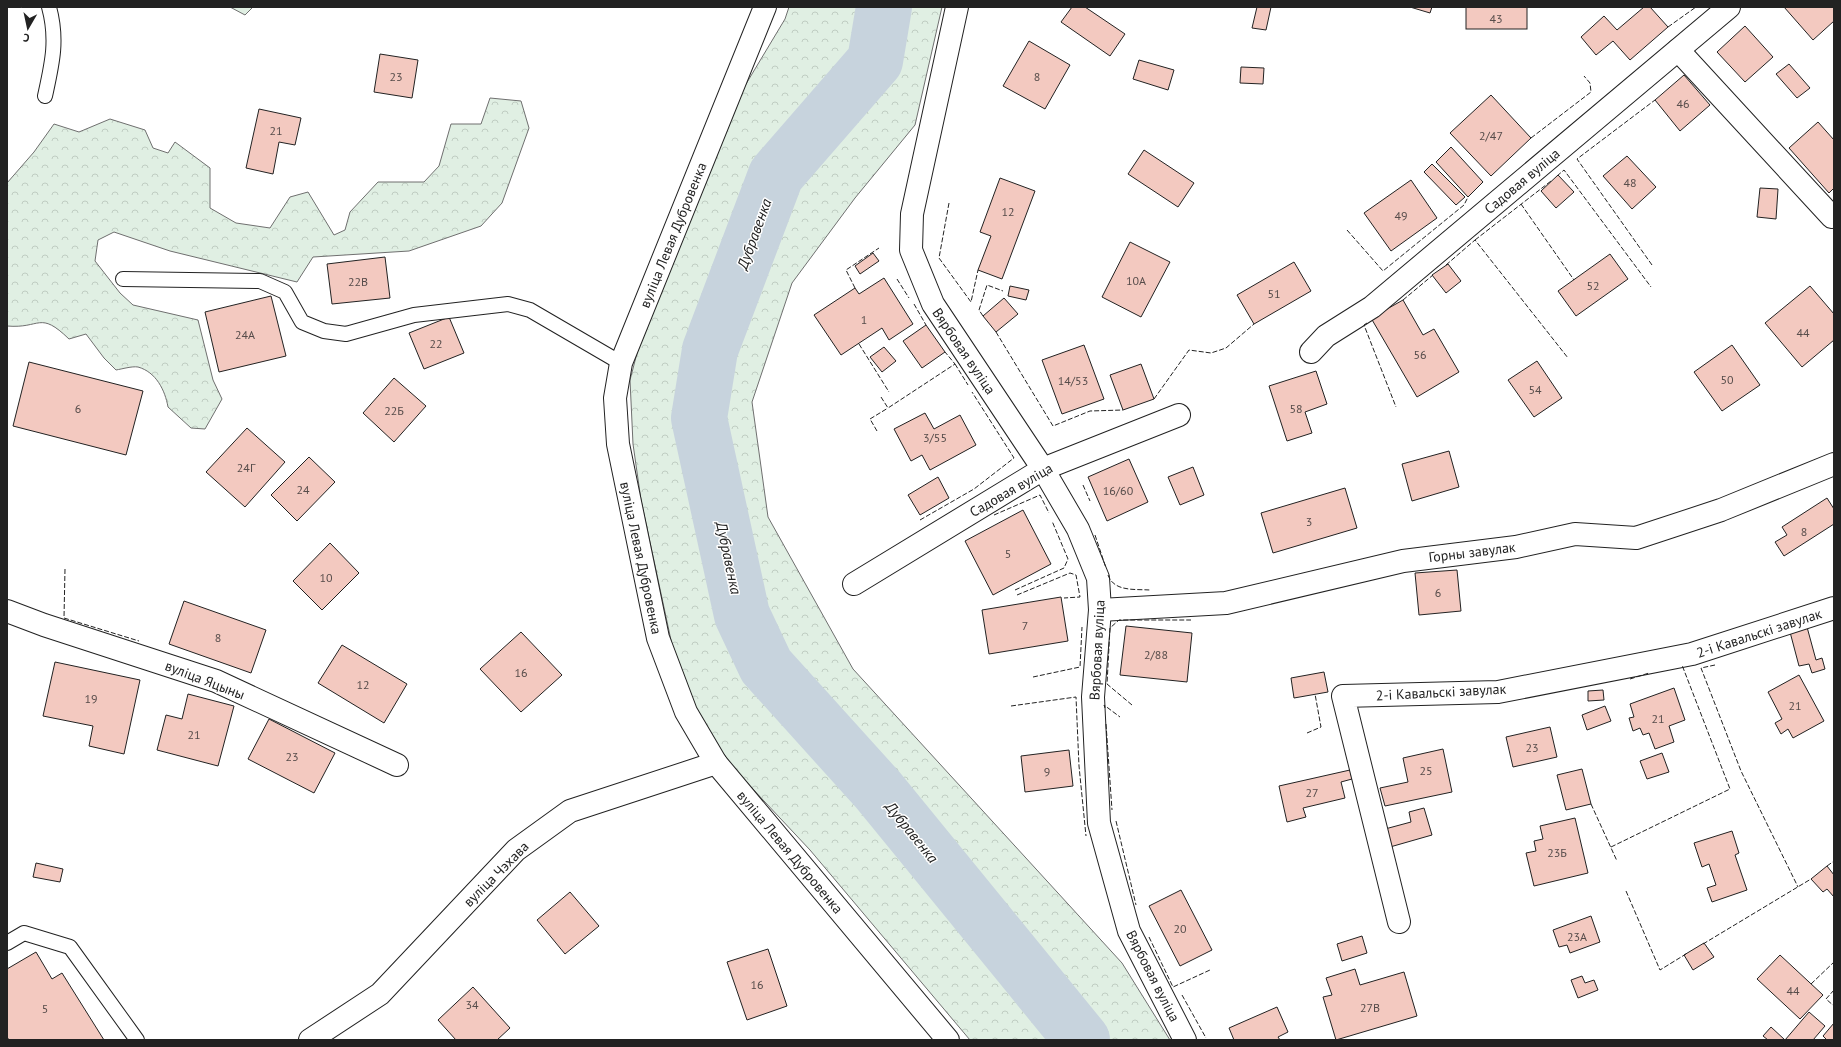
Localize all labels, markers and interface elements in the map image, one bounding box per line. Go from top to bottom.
north arrow [8,8,48,48]
house number: 43 [1489,11,1503,26]
text: С [22,30,31,45]
house number: 23 [389,69,403,84]
house number: 8 [1034,69,1040,84]
house number: 46 [1676,96,1690,111]
house number: 21 [269,123,283,138]
house number: 2/47 [1479,128,1503,143]
street label: Садовая вуліца [1481,144,1563,218]
street label: вуліца Левая Дубровенка [636,159,710,310]
house number: 48 [1623,175,1637,190]
water label: Дубравенка [732,195,776,273]
house number: 12 [1001,204,1015,219]
house number: 49 [1394,208,1408,223]
house number: 10А [1126,273,1146,288]
house number: 22В [348,274,368,289]
house number: 52 [1586,278,1600,293]
house number: 51 [1267,286,1281,301]
street label: Вярбовая вуліца [928,304,1000,398]
house number: 1 [861,312,867,327]
house number: 44 [1796,325,1810,340]
house number: 24А [235,327,255,342]
house number: 22 [429,336,443,351]
house number: 56 [1413,347,1427,362]
house number: 50 [1720,372,1734,387]
house number: 14/53 [1058,373,1088,388]
house number: 54 [1528,382,1542,397]
house number: 6 [75,401,81,416]
house number: 58 [1289,401,1303,416]
house number: 22Б [384,403,404,418]
house number: 3/55 [923,430,947,445]
street label: Садовая вуліца [966,459,1056,521]
house number: 24Г [237,460,256,475]
street label: вуліца Левая Дубровенка [616,480,666,636]
house number: 24 [296,482,310,497]
house number: 16/60 [1103,483,1134,498]
house number: 3 [1306,514,1312,529]
water label: Дубравенка [712,519,746,597]
house number: 8 [1801,524,1807,539]
street label: Горны завулак [1428,538,1517,566]
house number: 5 [1005,546,1011,561]
house number: 10 [319,570,333,585]
house number: 6 [1435,585,1441,600]
street label: Вярбовая вуліца [1085,599,1109,701]
street label: 2-і Кавальскі завулак [1694,604,1824,662]
house number: 7 [1022,618,1028,633]
house number: 8 [215,630,221,645]
house number: 2/88 [1144,647,1168,662]
street label: вуліца Яцыны [162,657,248,703]
house number: 16 [514,665,528,680]
house number: 12 [356,677,370,692]
street label: 2-і Кавальскі завулак [1375,680,1507,704]
house number: 19 [84,691,98,706]
house number: 21 [1788,698,1802,713]
house number: 21 [1651,711,1665,726]
house number: 21 [187,727,201,742]
house number: 23 [1525,740,1539,755]
house number: 23 [285,749,299,764]
house number: 25 [1419,763,1433,778]
house number: 9 [1044,764,1050,779]
house number: 27 [1305,785,1319,800]
street label: вуліца Левая Дубровенка [733,787,847,917]
water label: Дубравенка [881,797,943,867]
street label: вуліца Чэхава [460,837,533,910]
house number: 23Б [1547,845,1567,860]
house number: 20 [1173,921,1187,936]
street label: Вярбовая вуліца [1122,927,1184,1025]
house number: 23А [1567,929,1587,944]
house number: 16 [750,977,764,992]
house number: 44 [1786,983,1800,998]
house number: 34 [465,997,479,1012]
house number: 27В [1360,1000,1380,1015]
house number: 5 [42,1001,48,1016]

